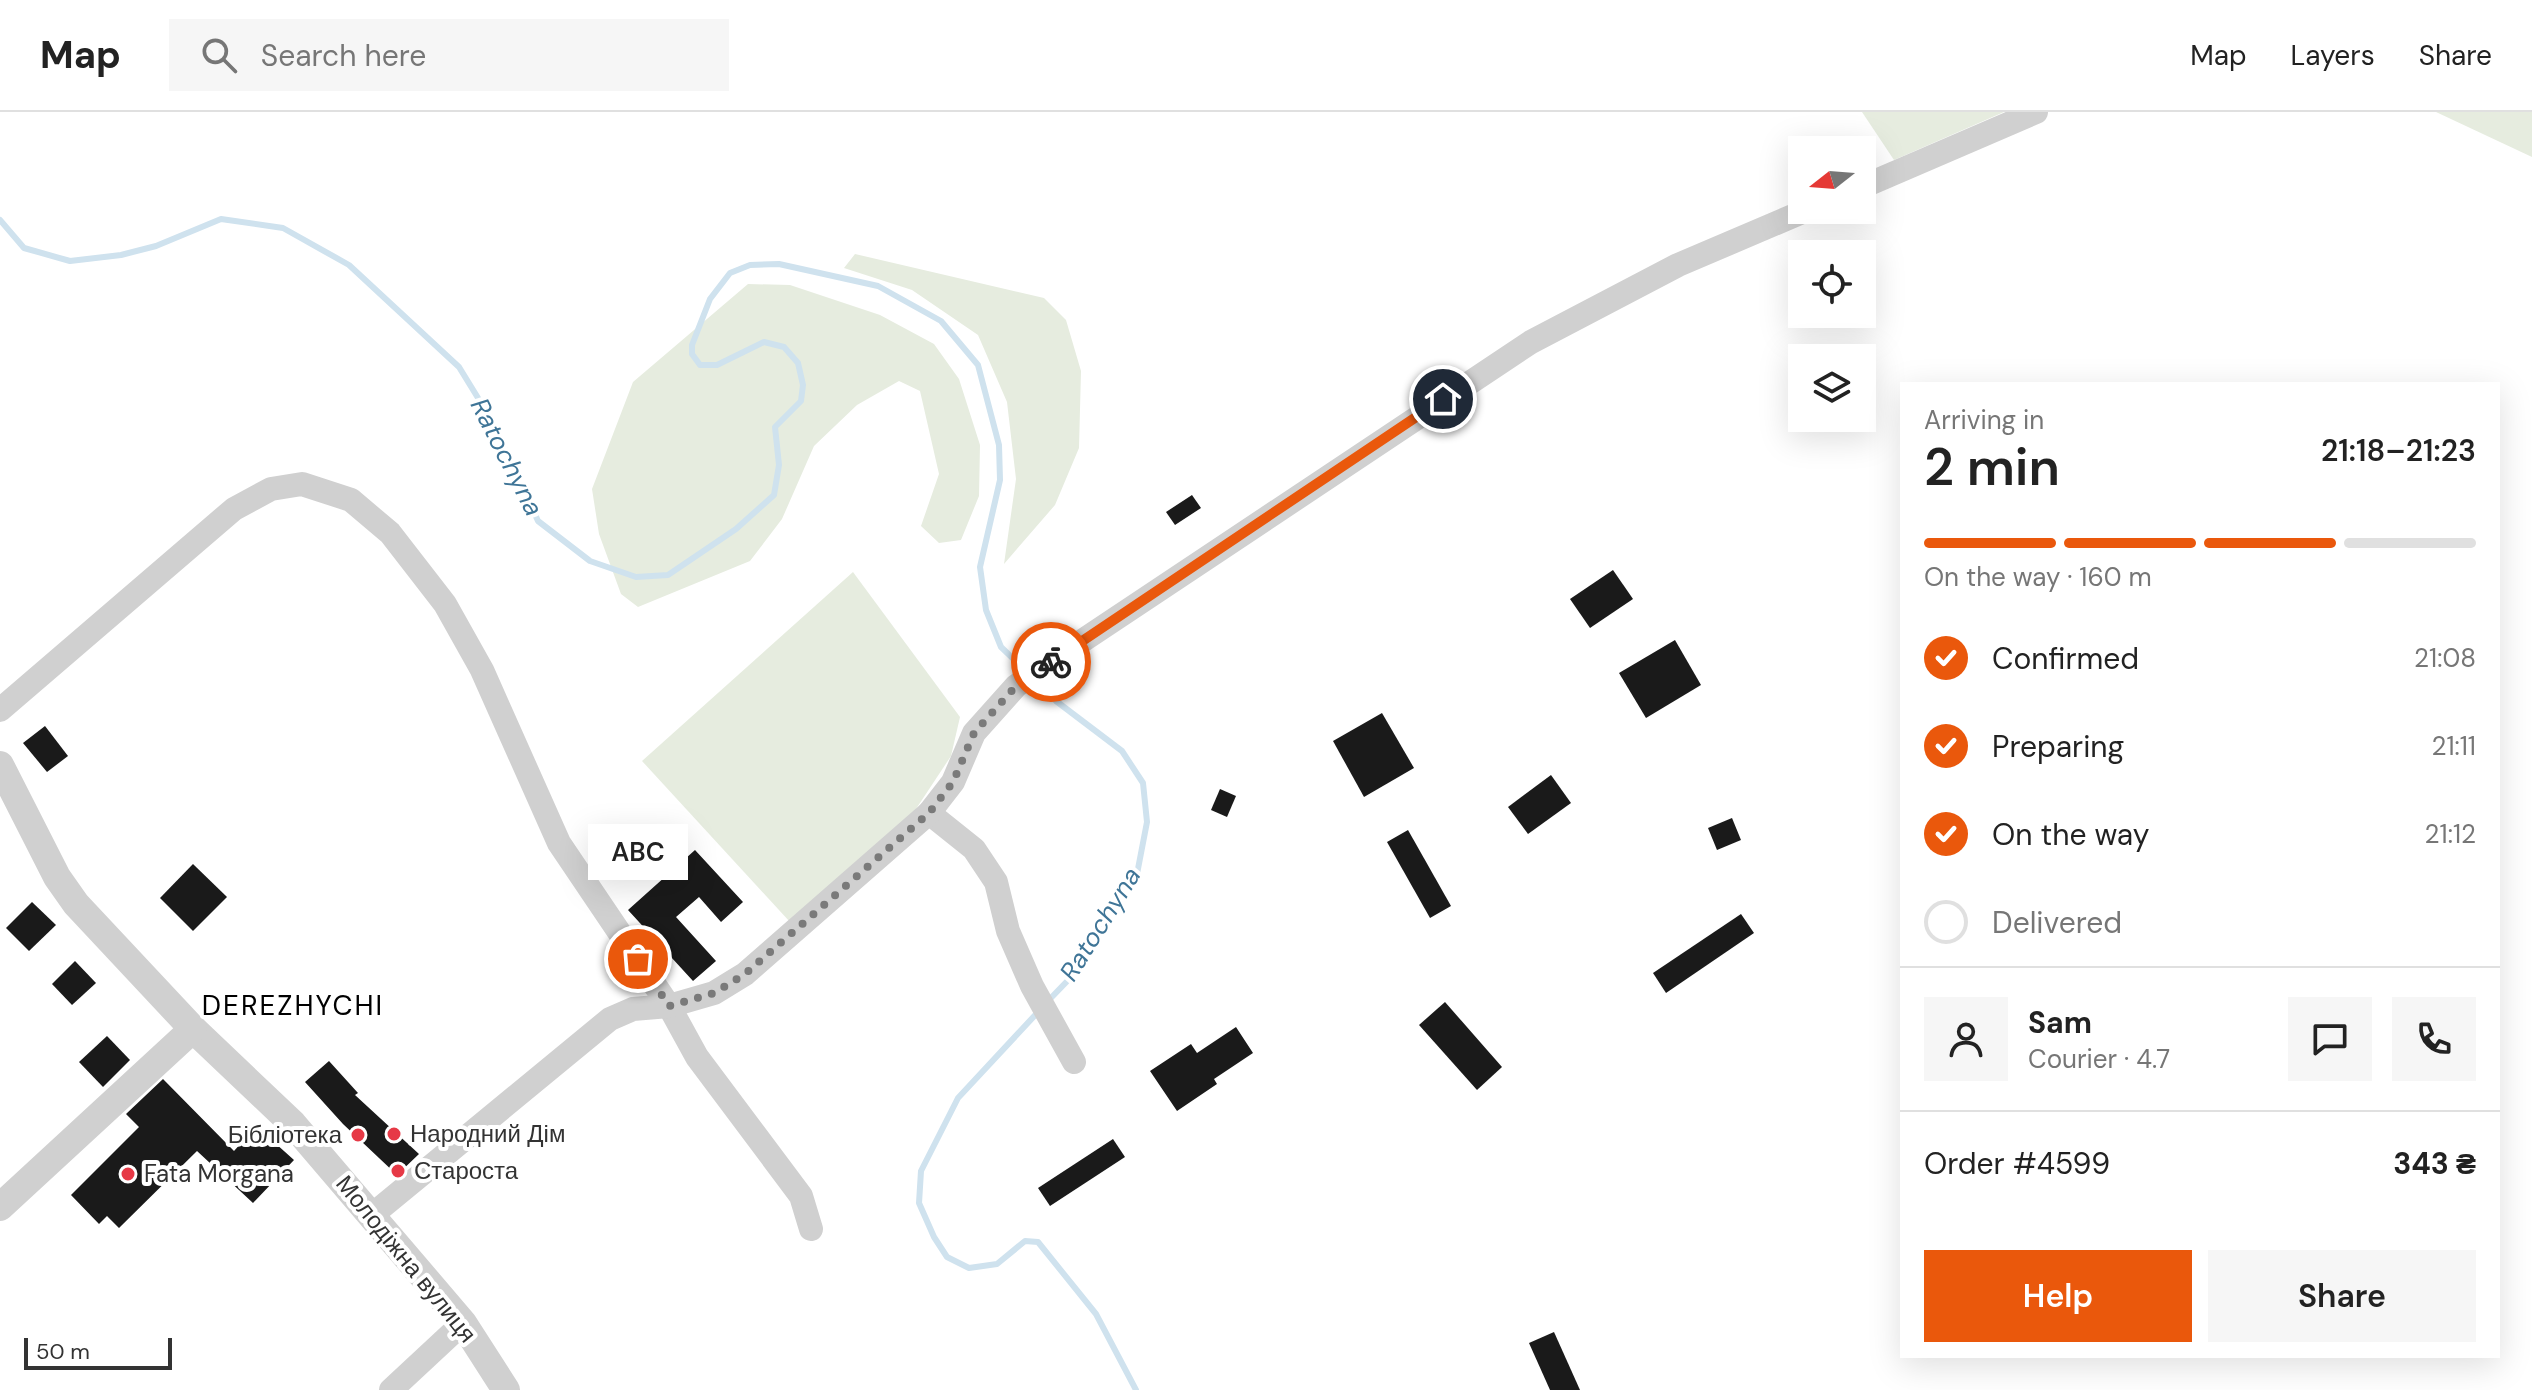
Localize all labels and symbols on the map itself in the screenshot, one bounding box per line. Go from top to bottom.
north arrow [1788,136,1876,224]
pin [1409,365,1477,433]
water label: Ratochyna [463,392,551,522]
courier [1011,622,1091,702]
callout: ABC [588,823,688,879]
water label: Ratochyna [1052,861,1148,987]
pin [604,925,672,993]
district label: DEREZHYCHI [202,987,384,1024]
place label: Народний Дім [410,1118,565,1149]
place label: Бібліотека [228,1119,343,1150]
marker: Народний Дім [385,1125,403,1143]
marker: Бібліотека [349,1126,367,1144]
place label: Староста [414,1155,519,1186]
place label: Fata Morgana [144,1158,294,1189]
marker: Староста [389,1162,407,1180]
marker: Fata Morgana [119,1165,137,1183]
street label: Молодіжна вулиця [329,1169,483,1349]
scale bar [24,1334,172,1370]

